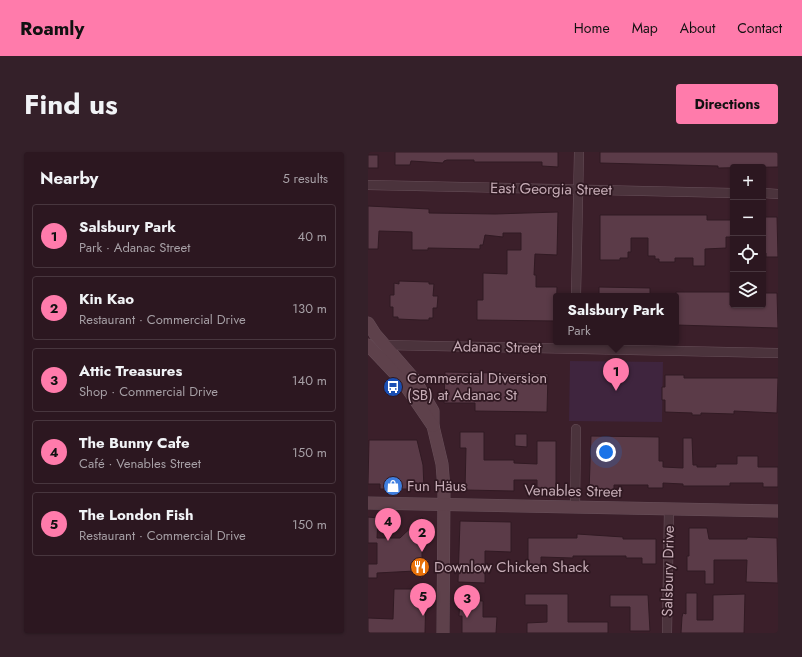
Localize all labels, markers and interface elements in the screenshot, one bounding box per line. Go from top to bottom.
text: Roamly [20,15,84,42]
text: Home [574,18,610,38]
text: Map [632,18,658,38]
text: About [680,18,715,38]
text: Contact [737,18,782,38]
text: Find us [24,84,118,125]
button: Directions [676,84,778,124]
map controls [730,164,766,308]
button: + [730,164,766,200]
text: Nearby [40,166,98,190]
text: 5 results [282,169,328,188]
street label: East Georgia Street [490,177,613,201]
button: − [730,200,766,236]
text: Salsbury Park [79,216,176,238]
text: 1 [51,227,57,246]
text: 40 m [298,227,327,246]
button: locate [730,236,766,272]
text: Park · Adanac Street [79,238,190,257]
button: layers [730,272,766,308]
text: Kin Kao [79,288,134,310]
popup [553,293,679,345]
text: 2 [50,299,58,318]
text: 130 m [292,299,327,318]
text: Salsbury Park [568,299,664,321]
text: Restaurant · Commercial Drive [79,310,246,329]
text: Park [568,321,591,340]
street label: Adanac Street [453,335,542,359]
pin: 1 [603,358,629,391]
text: Attic Treasures [79,360,182,382]
place label: Commercial Diversion (SB) at Adanac St [407,367,547,406]
text: 3 [50,371,58,390]
text: 140 m [292,371,327,390]
bus stop icon: Commercial Diversion (SB) at Adanac St [382,376,404,398]
text: Shop · Commercial Drive [79,382,218,401]
text: The Bunny Cafe [79,432,189,454]
your location [596,442,616,462]
text: 4 [49,443,59,462]
text: 150 m [292,443,327,462]
text: Café · Venables Street [79,454,201,473]
shop icon: Fun Häus [382,475,404,497]
place label: Fun Häus [407,475,466,497]
street label: Venables Street [524,479,622,503]
text: The London Fish [79,504,193,526]
pin: 4 [375,508,401,541]
text: 5 [50,515,58,534]
text: 150 m [292,515,327,534]
pin: 2 [409,519,435,552]
street label: Salsbury Drive [656,525,680,617]
text: Restaurant · Commercial Drive [79,526,246,545]
restaurant icon: Downlow Chicken Shack [409,556,431,578]
place label: Downlow Chicken Shack [434,556,590,578]
pin: 5 [410,583,436,616]
pin: 3 [454,585,480,618]

